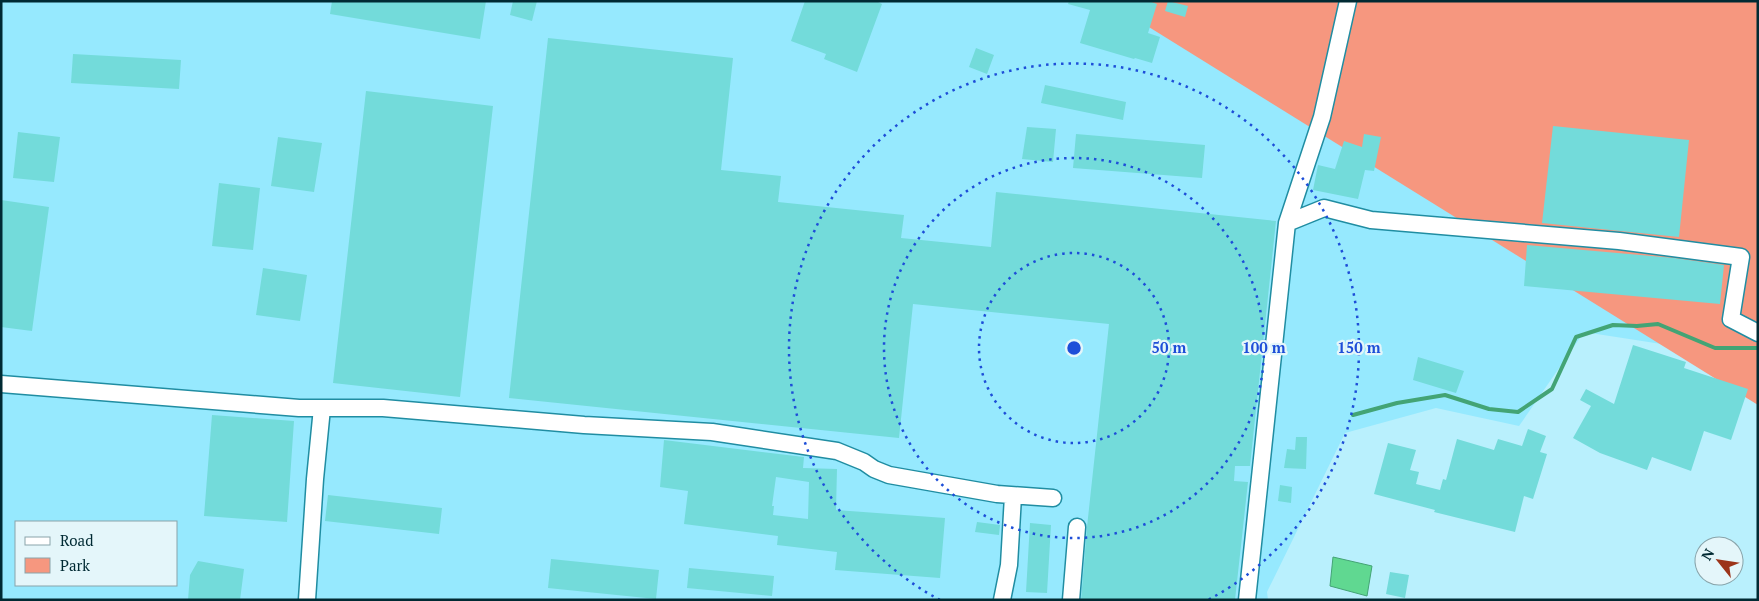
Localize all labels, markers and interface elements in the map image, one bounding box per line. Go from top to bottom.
text: 50 m [1152,337,1187,357]
text: 100 m [1242,337,1286,357]
text: 150 m [1337,337,1381,357]
centre of rings [1065,339,1083,357]
legend [15,521,178,586]
text: Road [60,530,93,550]
north arrow [1694,536,1744,586]
text: N [1696,545,1718,564]
text: Park [60,555,90,575]

